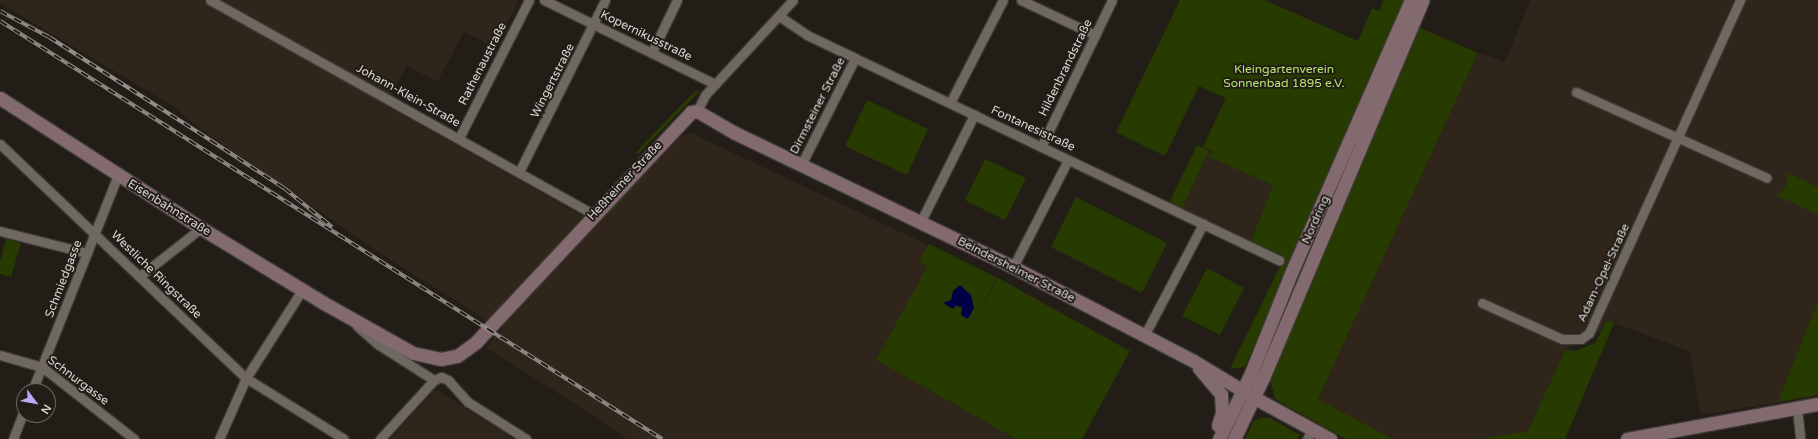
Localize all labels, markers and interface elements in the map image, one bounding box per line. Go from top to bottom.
street label: Kopernikusstraße [598,8,694,64]
street label: Hildenbrandstraße [1036,17,1096,119]
street label: Rathenaustraße [456,20,510,108]
street label: Wingertstraße [528,41,578,121]
street label: Dirmsteiner Straße [787,55,849,157]
street label: Johann-Klein-Straße [354,61,462,131]
park label: Kleingartenverein Sonnenbad 1895 e.V. [1223,63,1345,91]
street label: Fontanesistraße [989,103,1077,155]
street label: Heßheimer Straße [585,139,665,223]
street label: Eisenbahnstraße [125,177,213,239]
street label: Nordring [1299,194,1333,246]
street label: Adam-Opel-Straße [1575,221,1633,325]
street label: Westliche Ringstraße [108,228,204,322]
street label: Beindersheimer Straße [955,234,1077,306]
street label: Schmiedgasse [43,238,85,320]
street label: Schnurgasse [45,353,111,409]
north arrow [16,383,56,423]
text: N [38,402,54,416]

